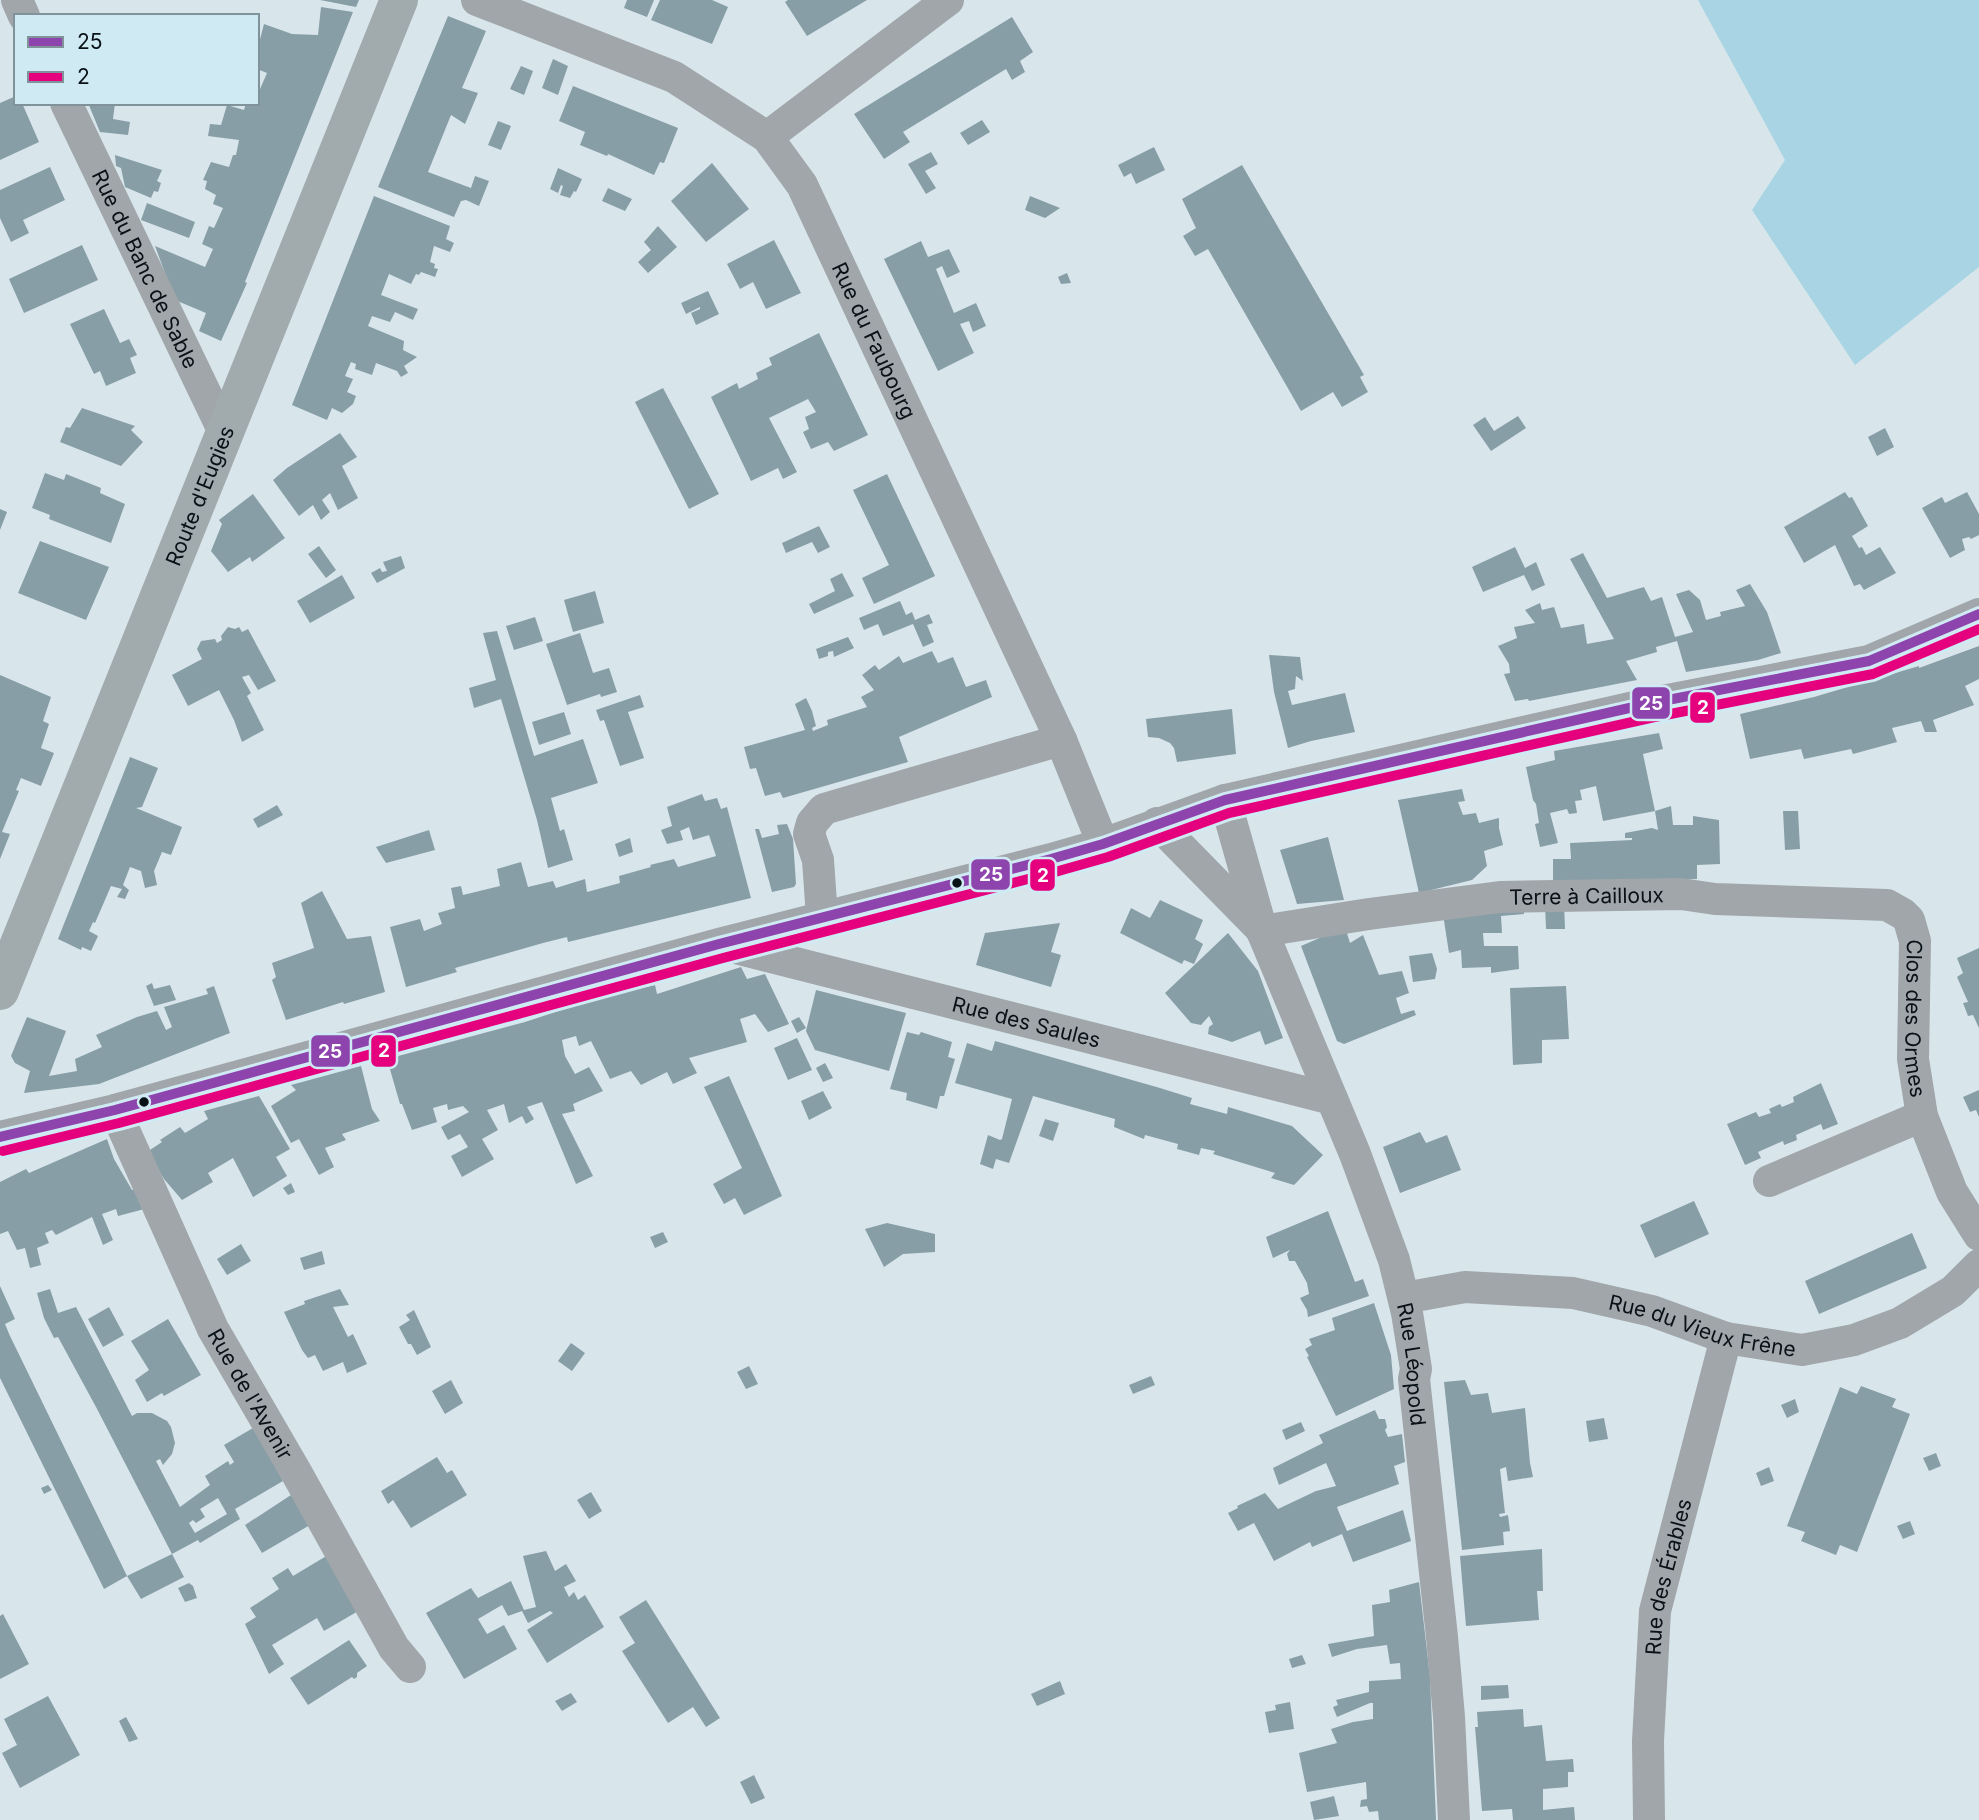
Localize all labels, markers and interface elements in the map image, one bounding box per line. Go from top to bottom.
legend [14,14,259,105]
text: 25 [77,29,103,54]
text: 2 [77,64,90,89]
street label: Rue du Banc de Sable [87,165,204,372]
street label: Rue du Faubourg [827,258,922,423]
street label: Route d'Eugies [160,422,239,569]
line badge: 25 [1631,686,1671,720]
line badge: 2 [1689,691,1716,724]
text: 25 [1639,692,1663,715]
text: 2 [1697,696,1709,719]
line badge: 25 [970,858,1011,891]
line badge: 2 [1029,858,1056,892]
text: 25 [979,863,1003,886]
text: 2 [1037,864,1049,887]
unlabelled marker [950,876,964,890]
street label: Terre à Cailloux [1509,882,1664,909]
street label: Clos des Ormes [1900,939,1931,1099]
street label: Rue des Saules [950,991,1103,1052]
line badge: 25 [310,1034,351,1068]
line badge: 2 [370,1034,397,1068]
text: 2 [378,1039,390,1062]
text: 25 [318,1040,342,1063]
unlabelled marker [137,1095,151,1109]
street label: Rue du Vieux Frêne [1607,1289,1798,1361]
street label: Rue Léopold [1392,1300,1431,1427]
street label: Rue de l'Avenir [203,1324,298,1464]
street label: Rue des Érables [1640,1496,1696,1656]

